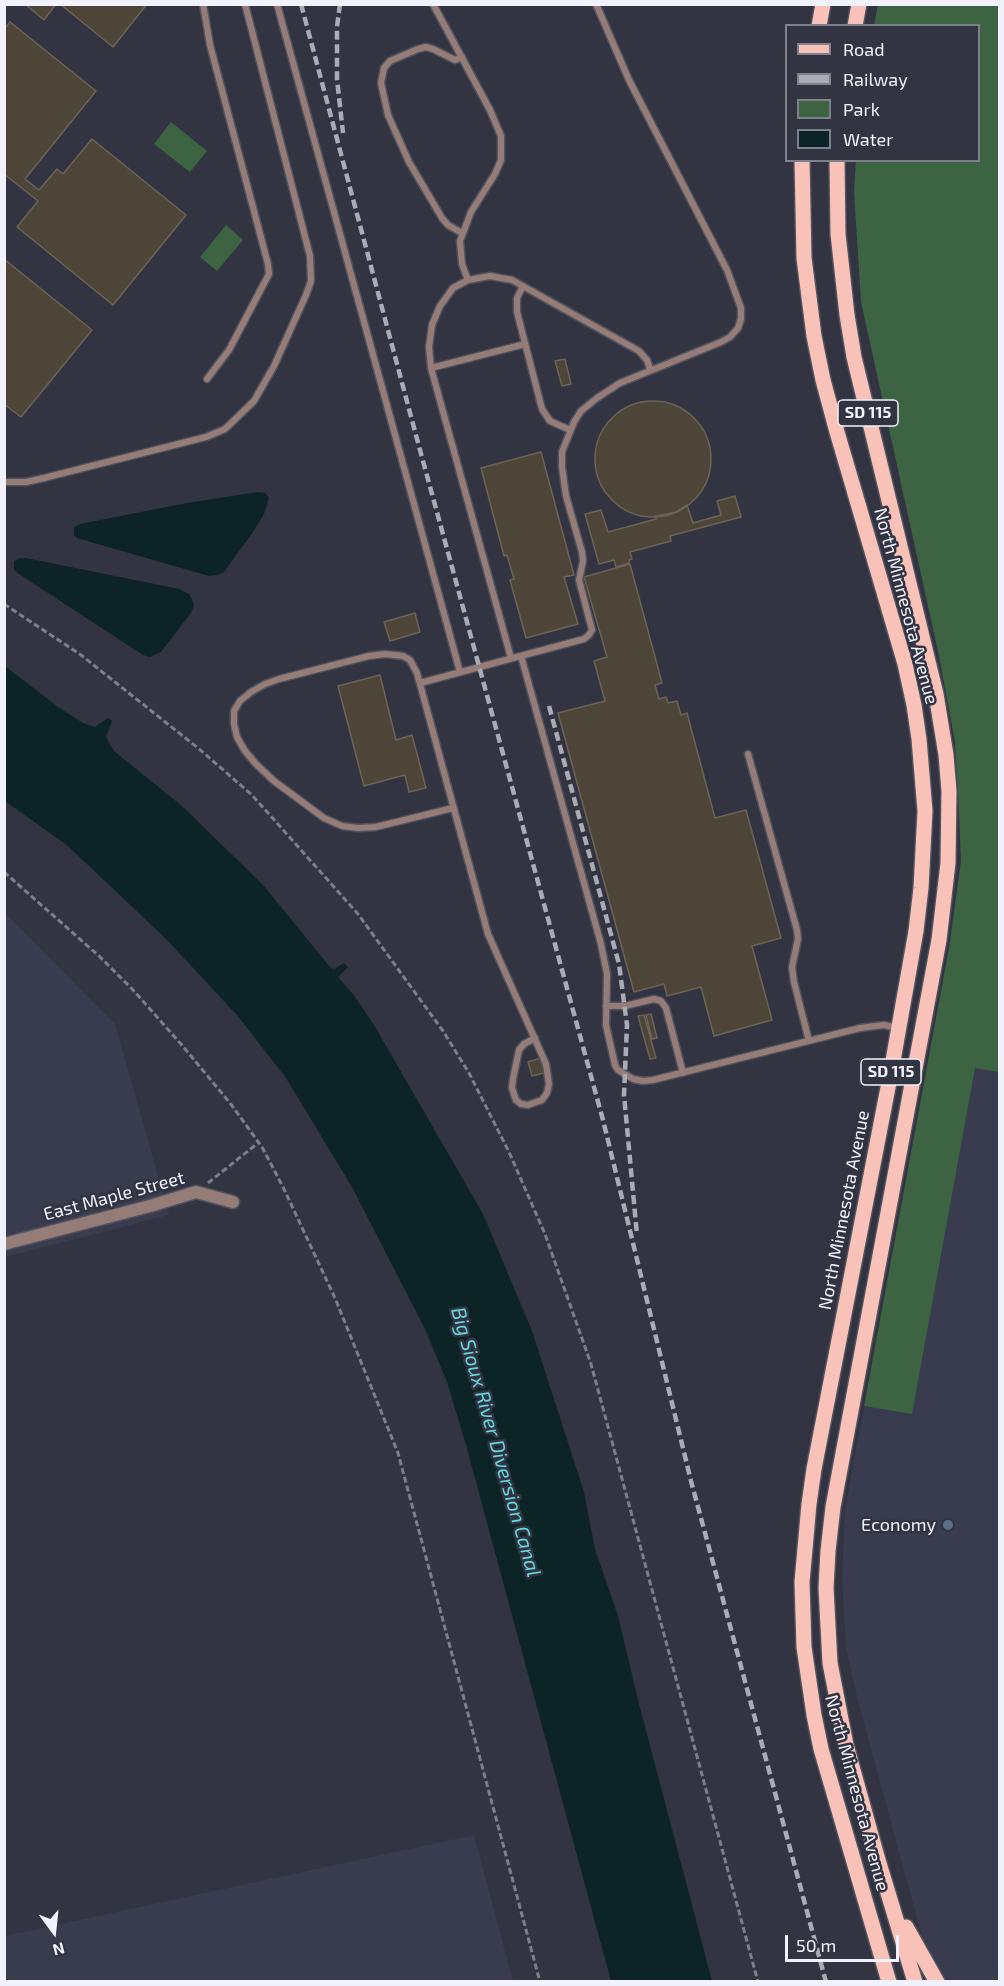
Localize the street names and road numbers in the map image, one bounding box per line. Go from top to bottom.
road number: SD 115 [838,400,898,426]
street label: North Minnesota Avenue [869,505,943,707]
road number: SD 115 [861,1059,921,1085]
street label: North Minnesota Avenue [814,1108,874,1312]
street label: East Maple Street [41,1167,187,1225]
street label: North Minnesota Avenue [820,1692,894,1894]

